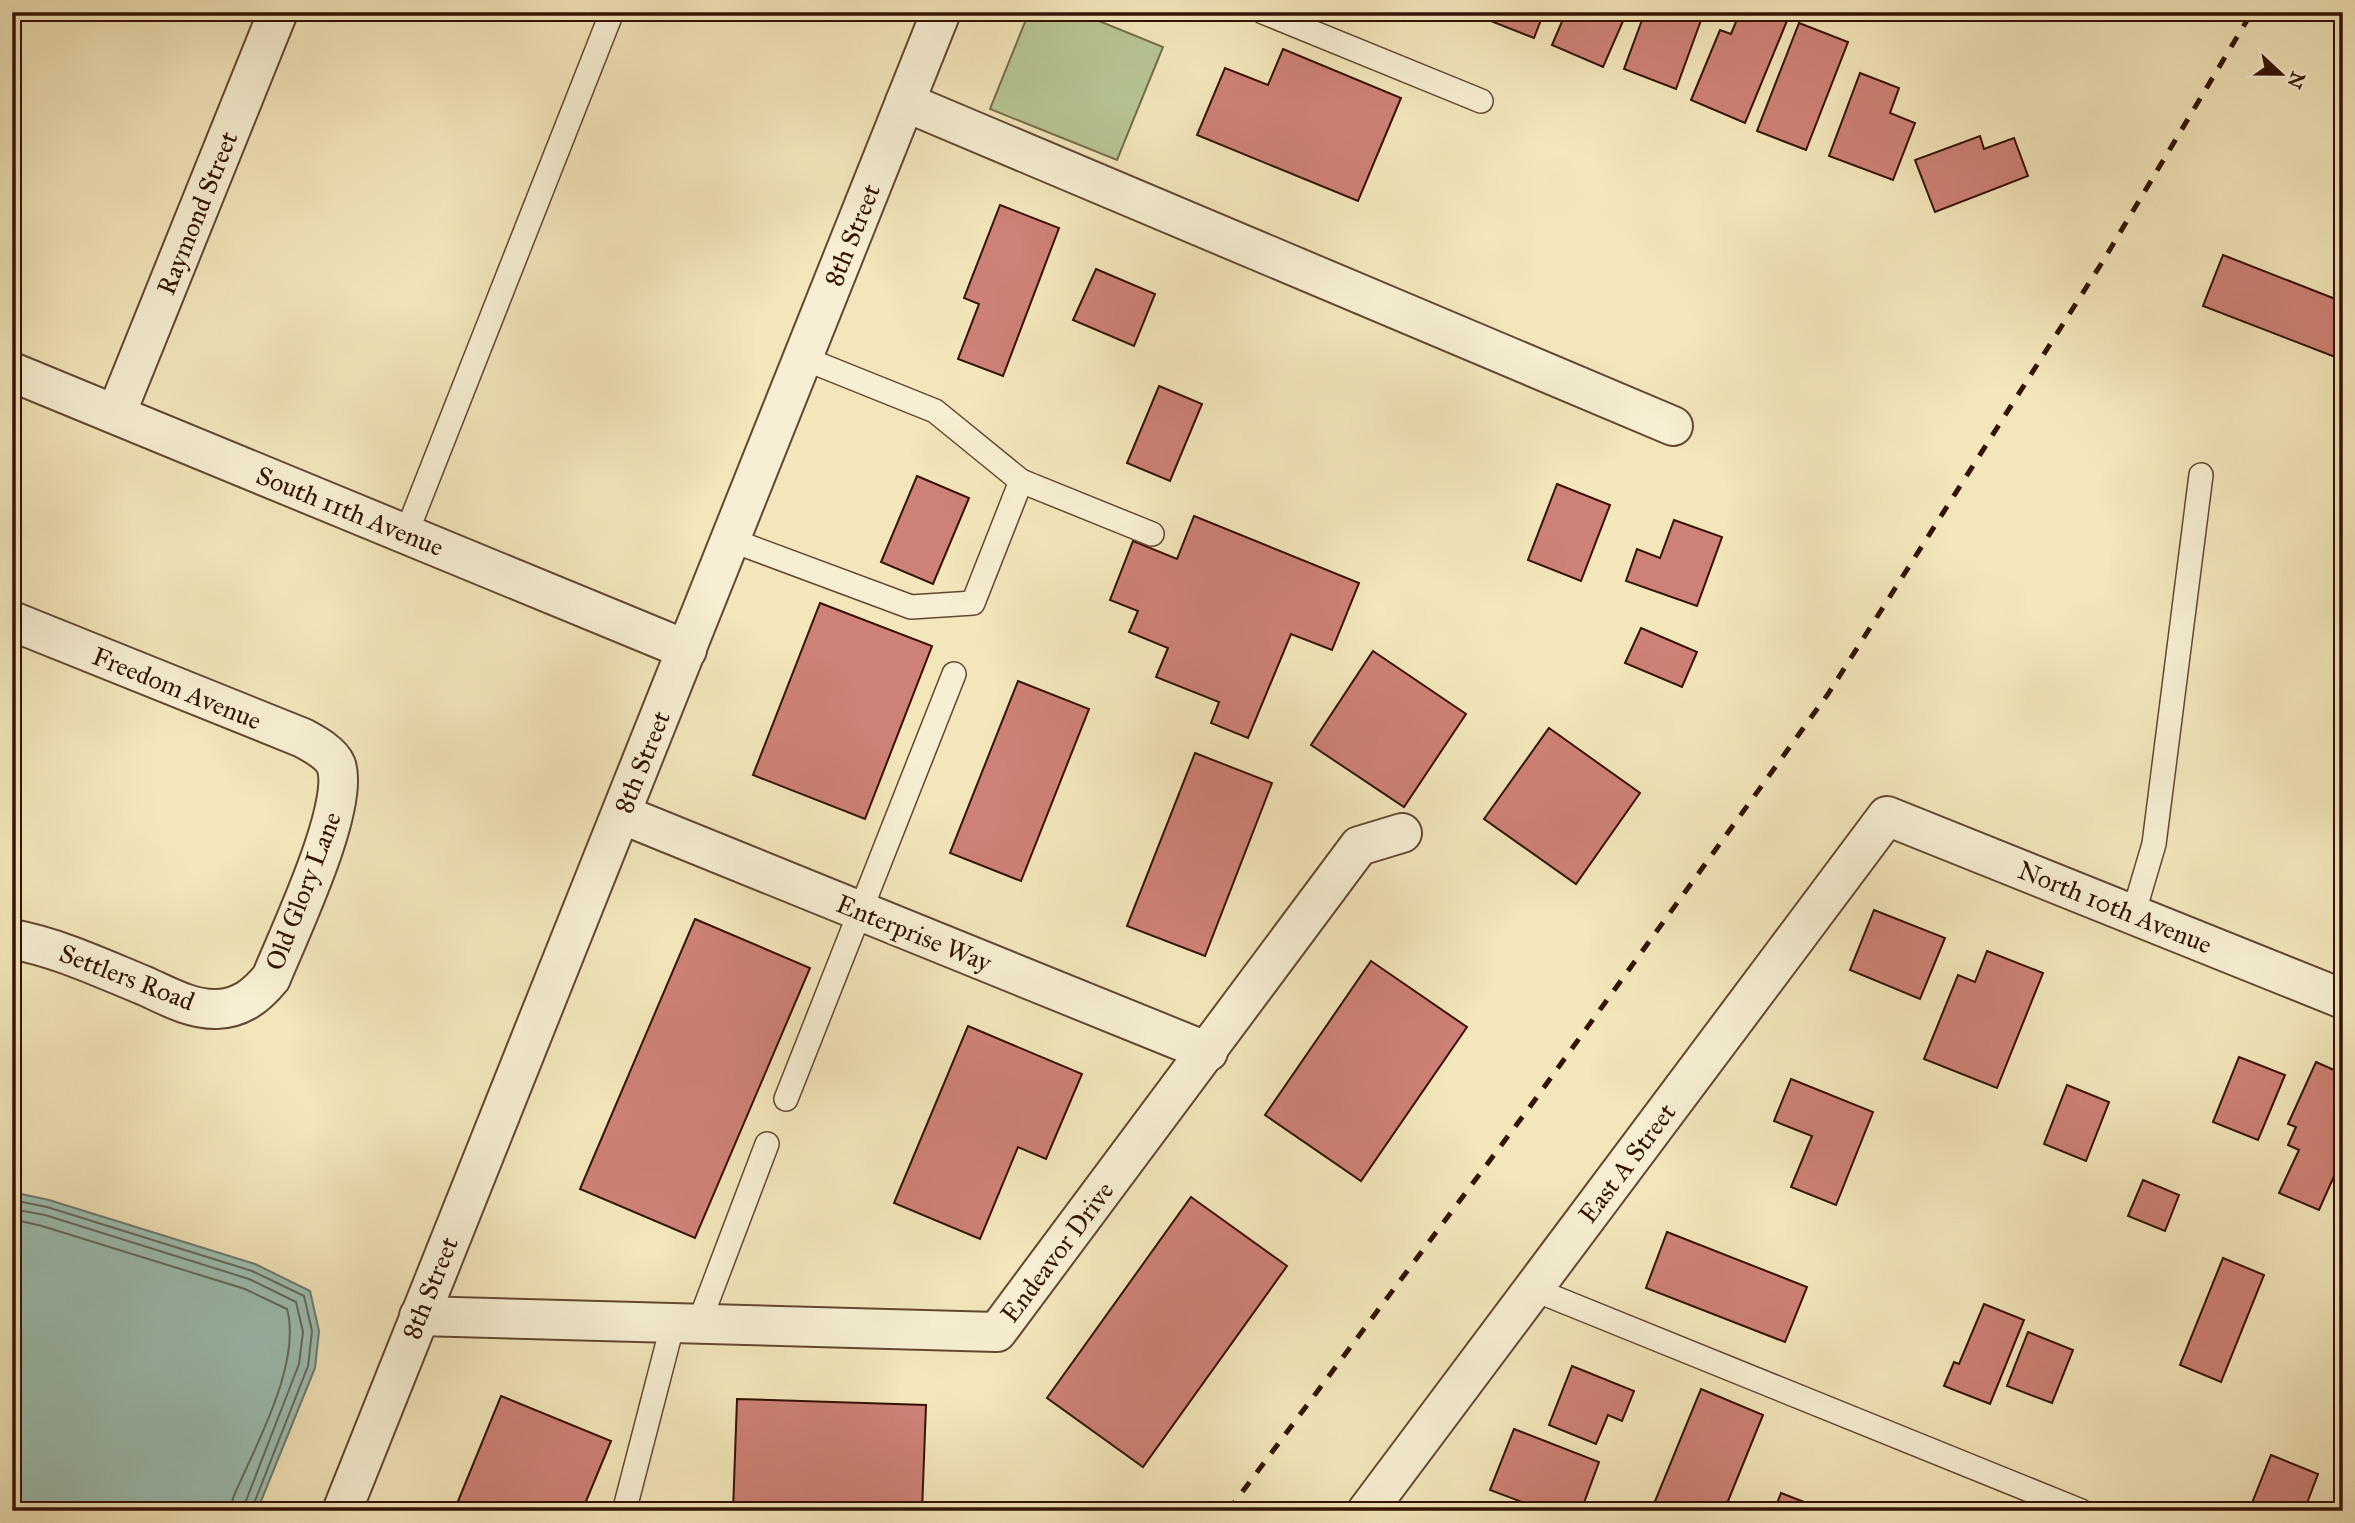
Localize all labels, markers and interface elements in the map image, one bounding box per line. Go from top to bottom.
north arrow [2246,38,2316,108]
text: N [2283,68,2310,92]
street label: Raymond Street [150,127,244,299]
street label: 8th Street [817,179,887,291]
street label: South 11th Avenue [252,459,449,563]
street label: Freedom Avenue [88,640,266,736]
street label: 8th Street [607,706,677,818]
street label: Old Glory Lane [258,807,348,975]
street label: North 10th Avenue [2013,854,2217,961]
street label: Enterprise Way [832,887,997,979]
street label: Settlers Road [55,937,199,1017]
street label: East A Street [1572,1097,1682,1229]
street label: Endeavor Drive [994,1175,1121,1329]
street label: 8th Street [395,1232,465,1344]

